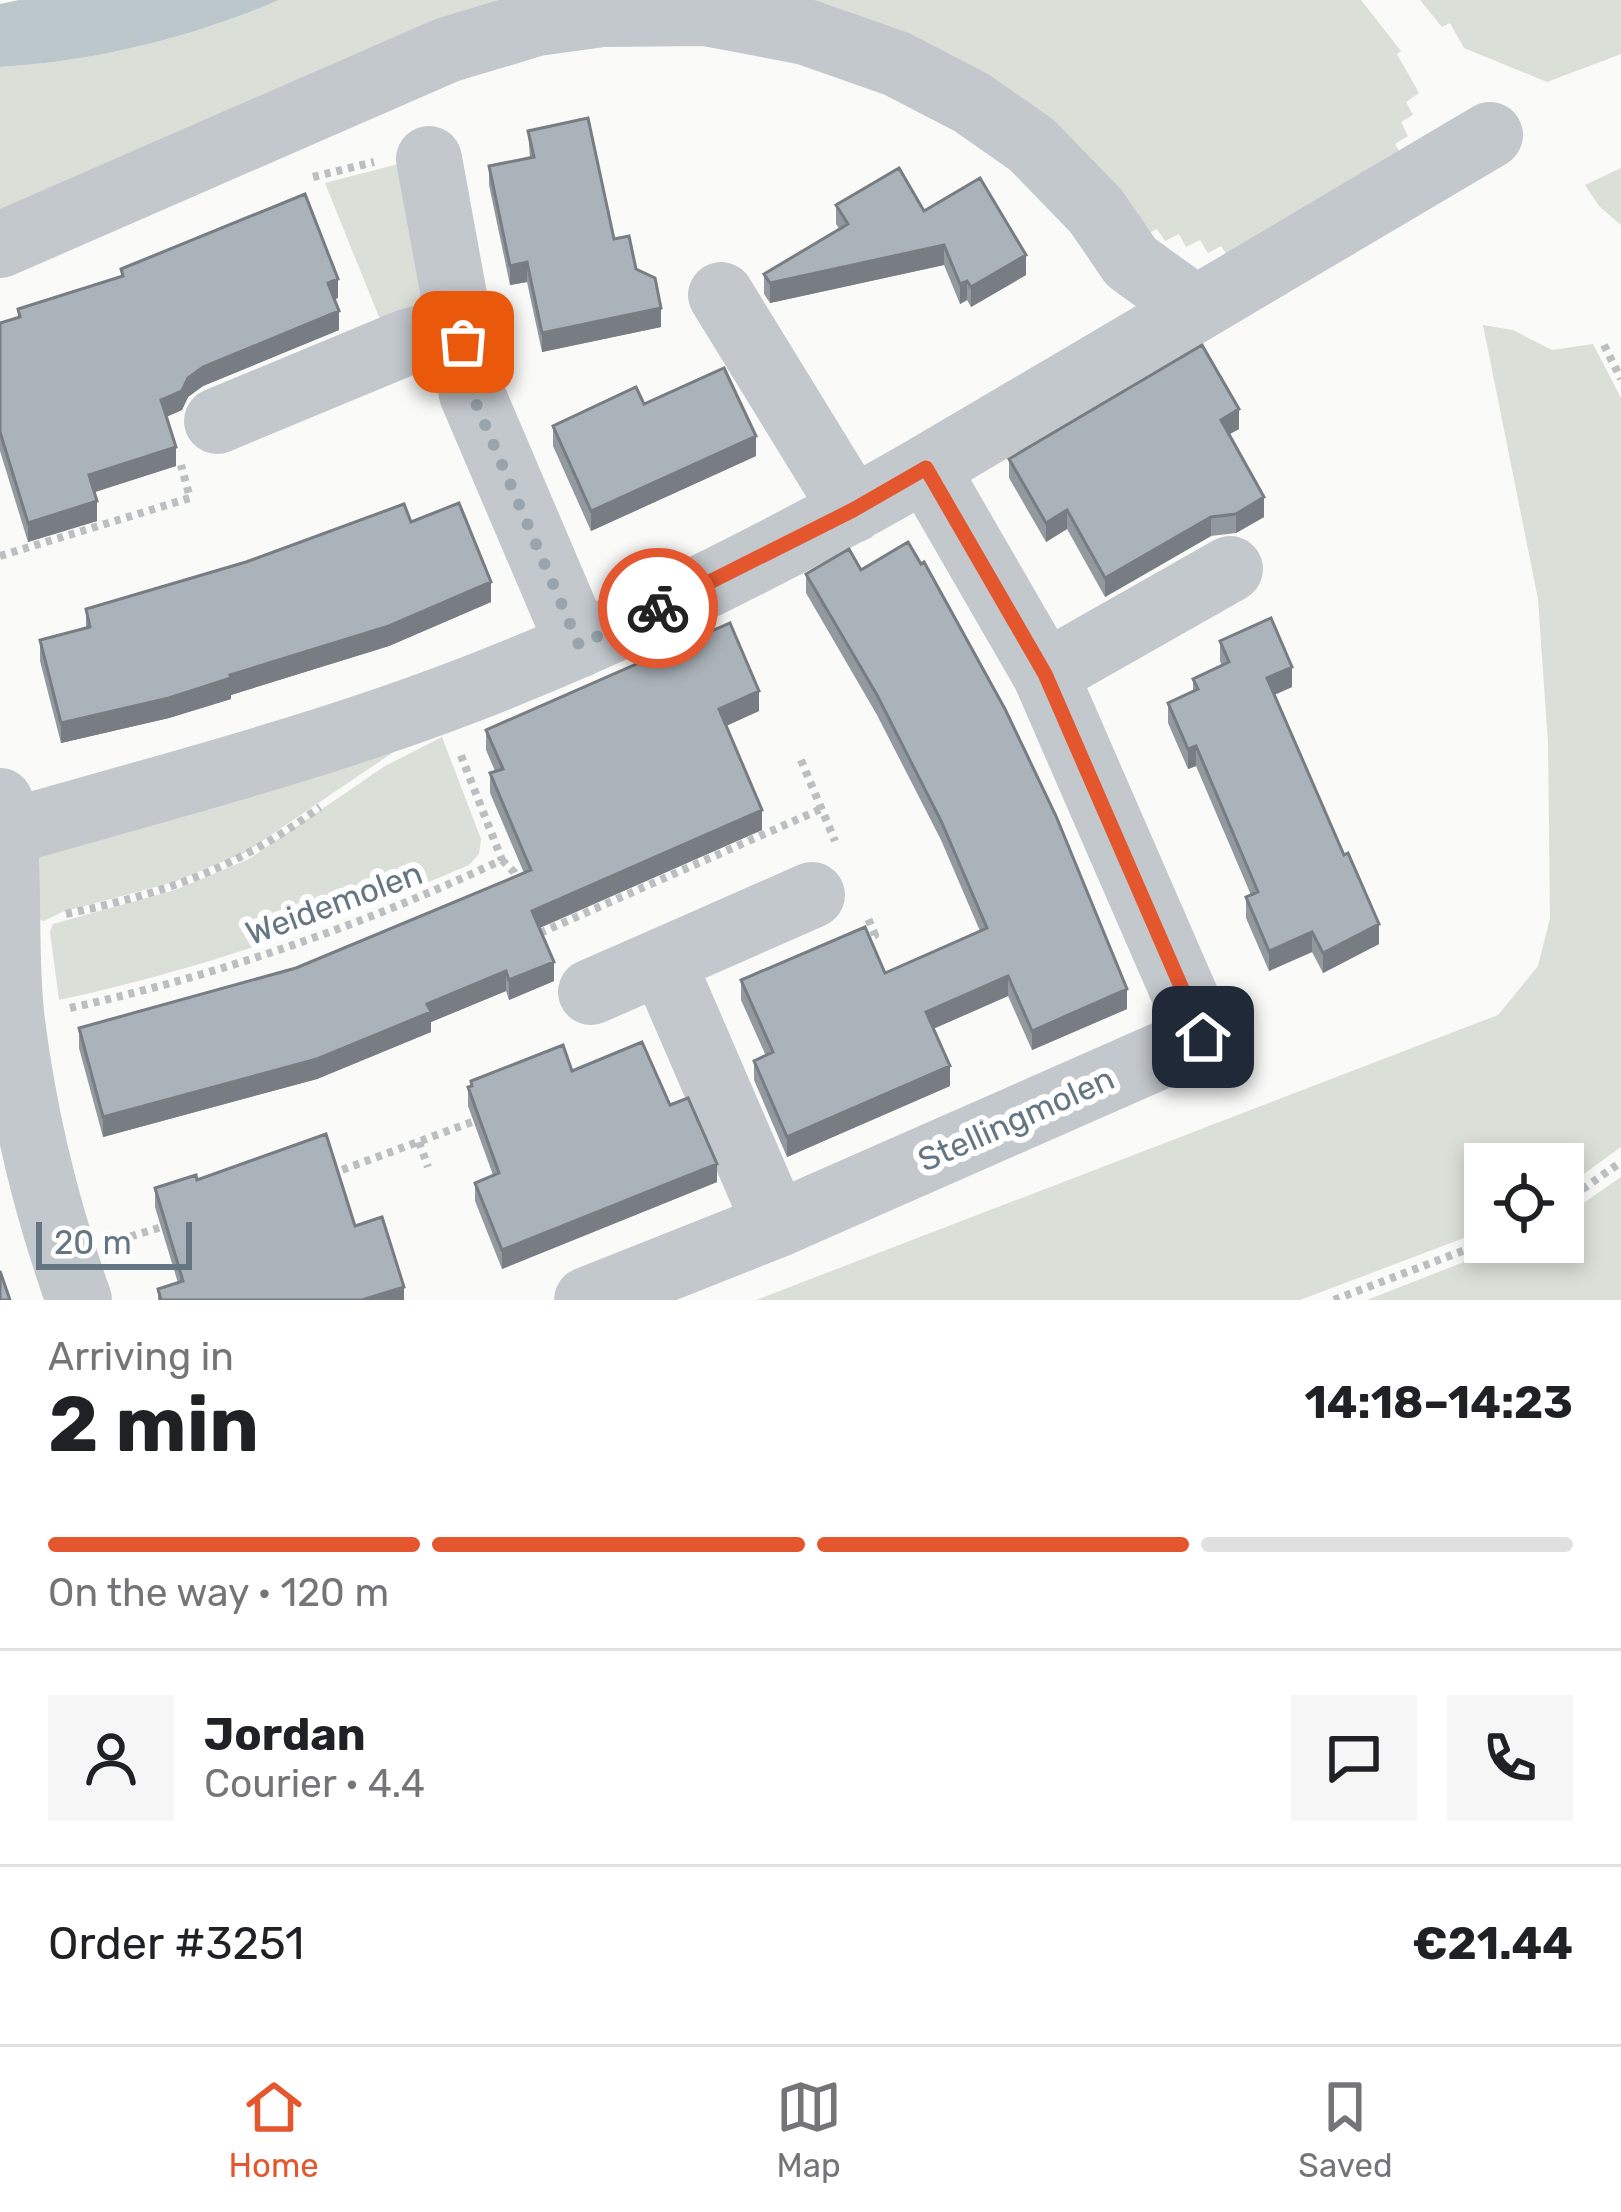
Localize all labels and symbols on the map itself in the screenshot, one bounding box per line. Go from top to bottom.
pin [412,291,514,393]
courier [598,548,718,668]
street label: Weidemolen [240,853,428,953]
pin [1152,986,1254,1088]
street label: Stellingmolen [912,1058,1120,1180]
scale bar [36,1216,192,1269]

